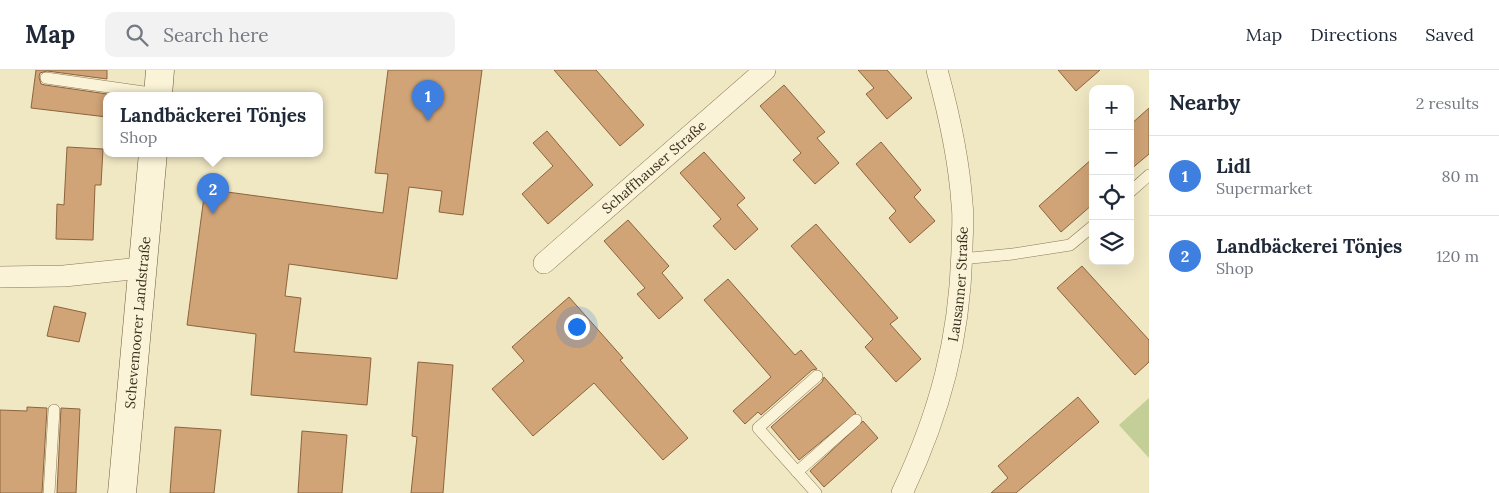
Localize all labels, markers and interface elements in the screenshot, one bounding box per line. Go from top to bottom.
search box [105,12,455,57]
text: Map [25,19,75,50]
icon: search [123,21,151,49]
text: Search here [163,23,269,47]
text: Map [1246,23,1282,46]
text: Directions [1310,23,1397,46]
text: Saved [1425,23,1474,46]
pin: 1 [412,80,444,121]
map controls [1089,85,1134,265]
button: + [1089,85,1134,130]
text: Nearby [1169,89,1240,116]
popup [103,92,323,157]
text: 2 results [1416,93,1479,113]
text: Landbäckerei Tönjes [120,103,306,127]
street label: Schaffhauser Straße [598,116,710,217]
text: Shop [120,127,157,147]
button: − [1089,130,1134,175]
text: Lidl [1216,154,1251,178]
text: 1 [1182,166,1188,186]
text: 80 m [1442,166,1479,186]
pin: 2 [197,173,229,214]
button: locate [1089,175,1134,220]
text: Supermarket [1216,178,1312,198]
button: layers [1089,220,1134,265]
street label: Lausanner Straße [944,226,972,343]
text: Landbäckerei Tönjes [1216,234,1402,258]
street label: Schevemoorer Landstraße [121,235,154,410]
text: 2 [1181,246,1189,266]
text: 120 m [1436,246,1479,266]
text: Shop [1216,258,1254,278]
your location [564,314,590,340]

